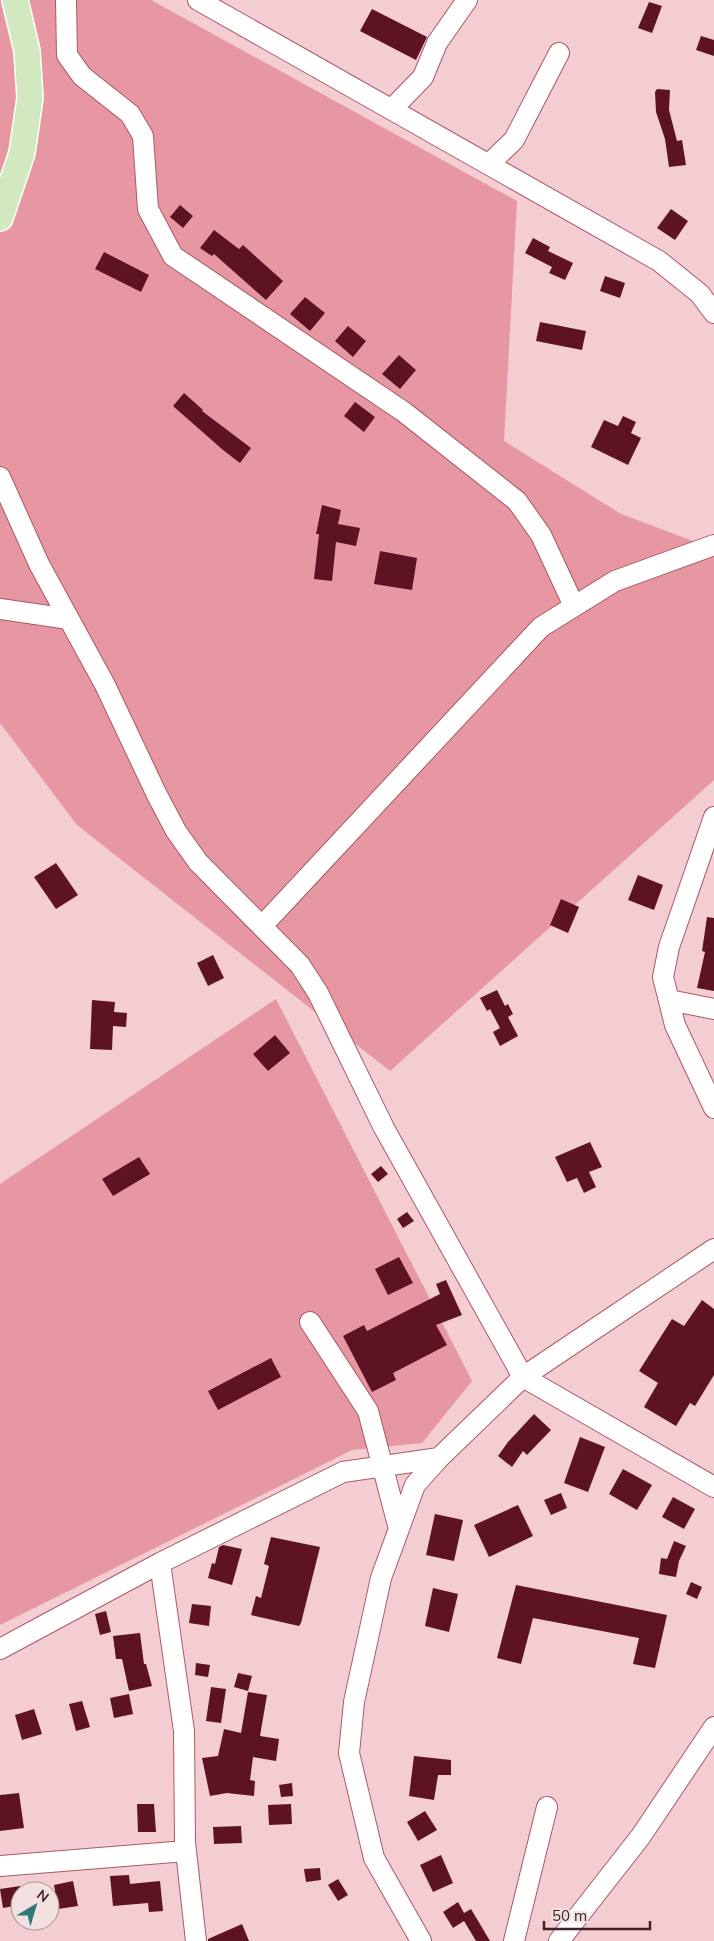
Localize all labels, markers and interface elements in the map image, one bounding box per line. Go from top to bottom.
north arrow [10,1881,60,1931]
text: N [33,1885,53,1906]
scale bar [544,1898,650,1930]
text: 50 m [552,1906,587,1925]

